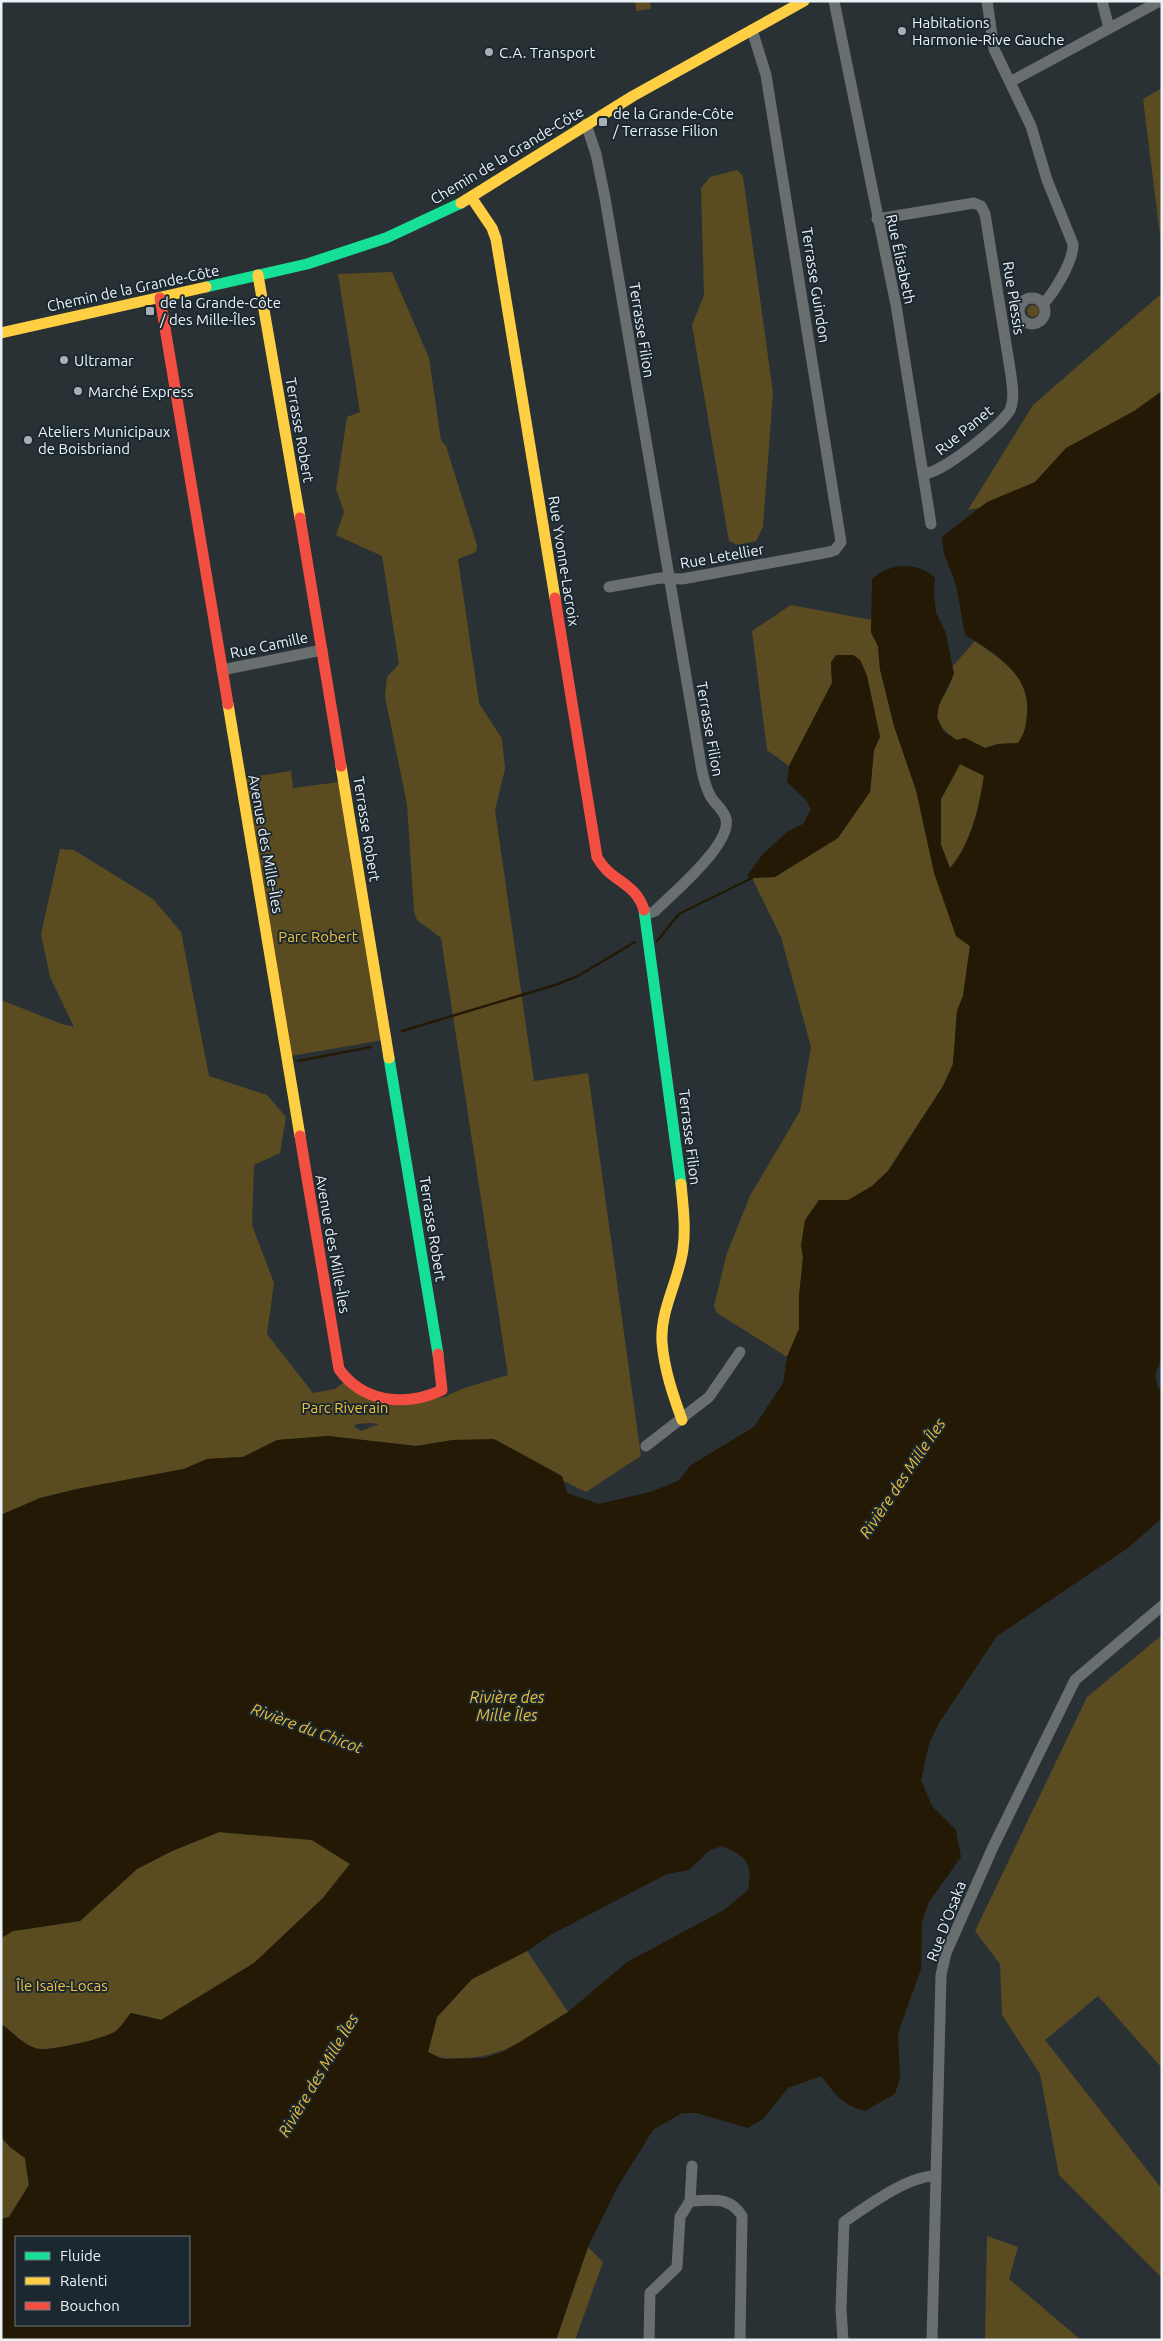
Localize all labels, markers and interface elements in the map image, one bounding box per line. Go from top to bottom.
place label: Habitations Harmonie-Rive Gauche [912,14,1064,48]
marker: Habitations Harmonie-Rive Gauche [896,25,908,37]
place label: C.A. Transport [499,44,595,61]
marker: C.A. Transport [483,46,495,58]
street label: Chemin de la Grande-Côte [427,102,587,208]
place label: de la Grande-Côte / Terrasse Filion [612,105,734,139]
marker: de la Grande-Côte / Terrasse Filion [597,116,609,128]
street label: Rue Élisabeth [883,213,919,305]
street label: Terrasse Guindon [798,226,834,344]
street label: Rue Plessis [1000,260,1028,336]
street label: Chemin de la Grande-Côte [45,261,221,315]
street label: Terrasse Filion [626,281,658,379]
place label: de la Grande-Côte / des Mille-Îles [159,294,281,328]
marker: de la Grande-Côte / des Mille-Îles [144,305,156,317]
place label: Ultramar [74,352,134,369]
marker: Ultramar [58,354,70,366]
street label: Terrasse Robert [282,376,318,484]
place label: Marché Express [88,383,194,400]
marker: Marché Express [72,385,84,397]
street label: Rue Panet [932,402,996,458]
place label: Ateliers Municipaux de Boisbriand [38,423,171,457]
marker: Ateliers Municipaux de Boisbriand [22,434,34,446]
street label: Rue Yvonne-Lacroix [545,494,583,628]
street label: Rue Letellier [679,540,766,572]
street label: Rue Camille [228,628,310,662]
street label: Terrasse Filion [693,680,727,778]
street label: Avenue des Mille-Îles [245,773,287,915]
street label: Terrasse Robert [350,775,384,883]
park label: Parc Robert [278,928,358,945]
street label: Terrasse Filion [676,1088,704,1186]
street label: Avenue des Mille-Îles [312,1173,354,1315]
street label: Terrasse Robert [416,1175,450,1283]
park label: Parc Riverain [302,1399,388,1416]
water label: Rivière des Mille Îles [855,1414,949,1541]
water label: Rivière des Mille Îles [470,1688,545,1724]
water label: Rivière du Chicot [249,1699,366,1757]
street label: Rue D'Osaka [923,1878,969,1964]
park label: Île Isaïe-Locas [15,1977,108,1994]
water label: Rivière des Mille Îles [273,2010,362,2140]
legend [15,2236,190,2326]
text: Fluide [60,2247,101,2264]
text: Ralenti [60,2272,107,2289]
text: Bouchon [60,2297,120,2314]

